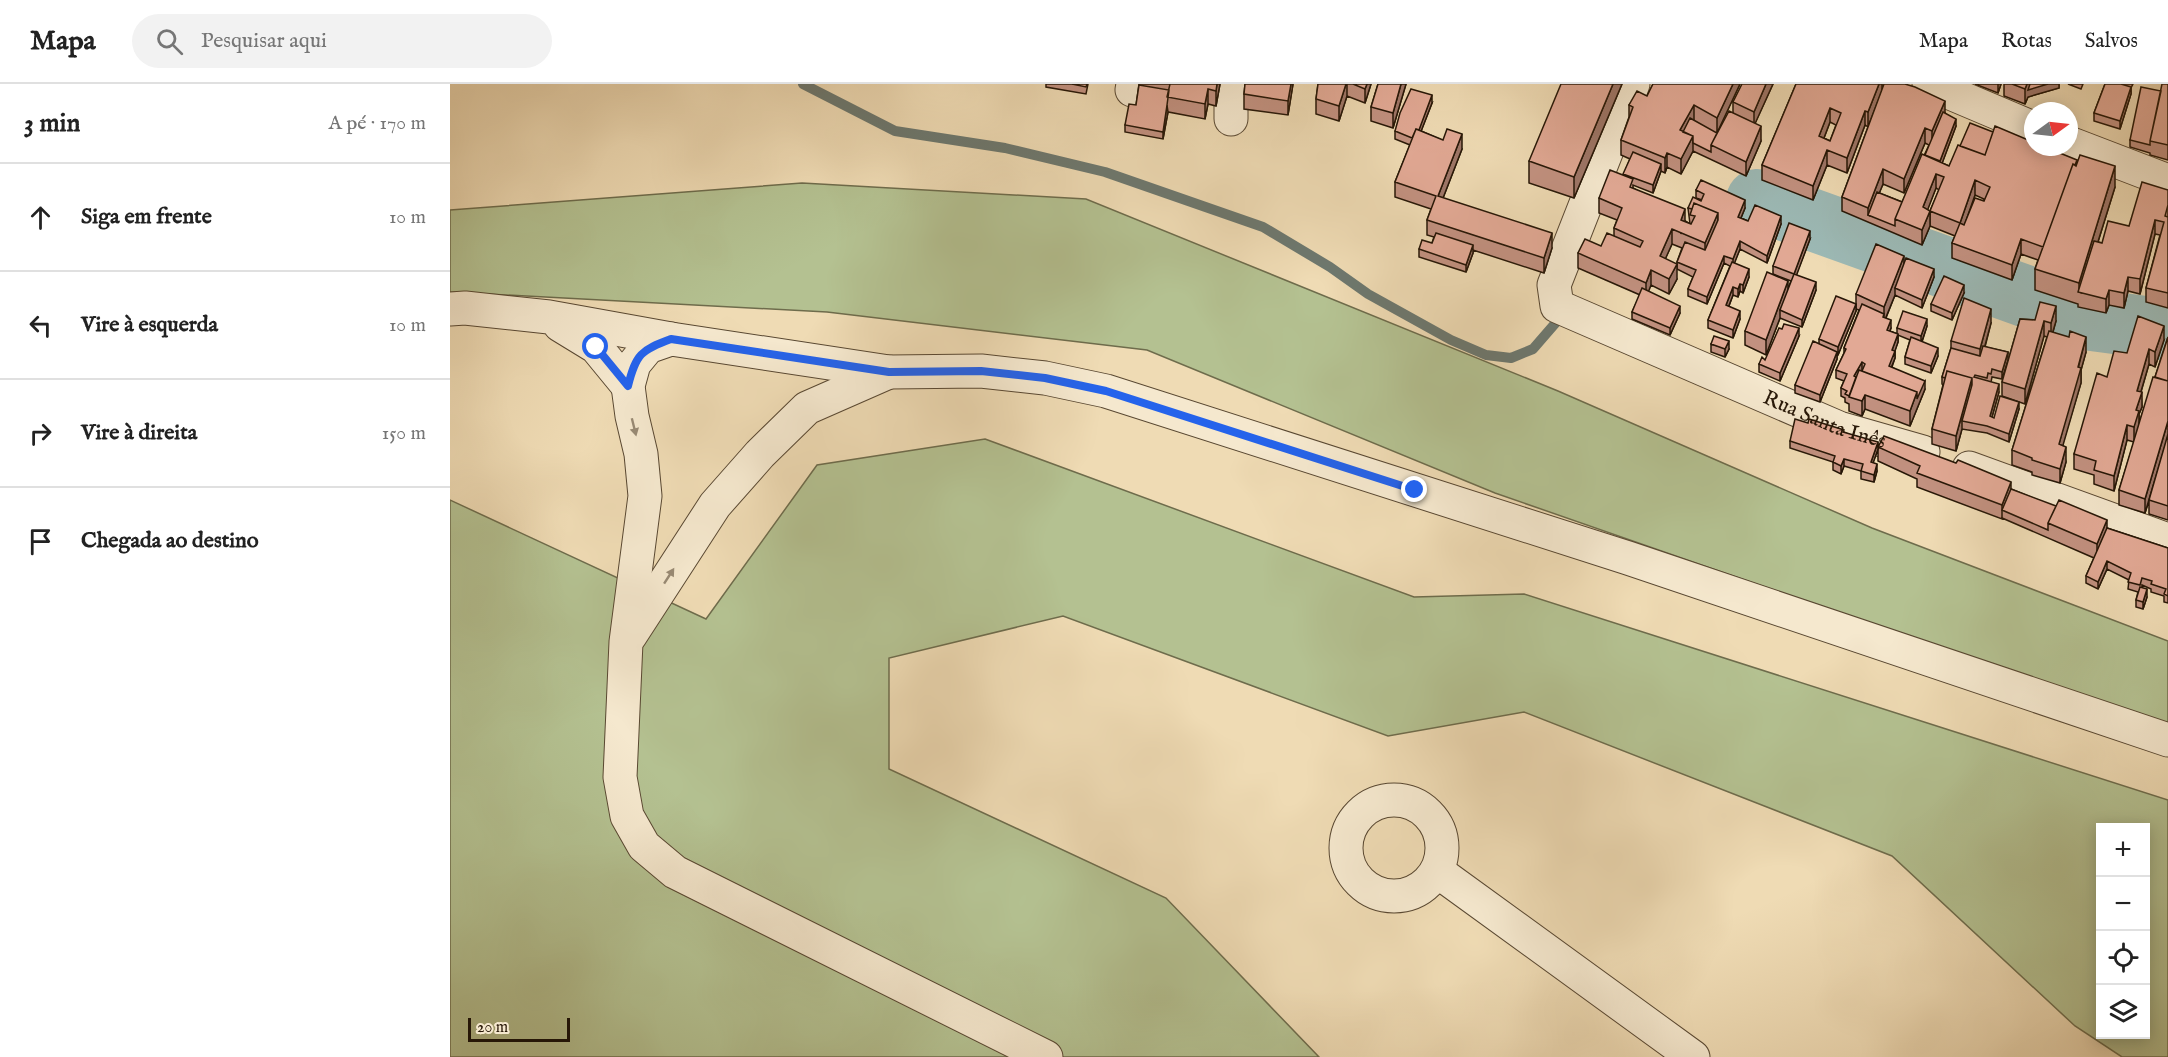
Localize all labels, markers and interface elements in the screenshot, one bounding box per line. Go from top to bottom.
search box [132,14,552,68]
text: Mapa [30,24,96,59]
icon: search [153,25,186,58]
text: Pesquisar aqui [201,27,327,55]
text: Mapa [1919,28,1968,55]
text: Rotas [2001,28,2052,55]
text: Salvos [2085,28,2138,55]
north arrow [2024,102,2078,156]
text: 3 min [24,107,80,140]
text: A pé · 170 m [329,111,426,136]
icon: ahead [24,201,57,234]
text: Siga em frente [81,203,212,231]
text: 10 m [389,205,426,230]
icon: left [24,309,57,342]
text: Vire à esquerda [81,311,218,339]
text: 10 m [389,313,426,338]
route start [582,333,608,359]
street label: Rua Santa Inês [1758,385,1889,456]
icon: right [24,417,57,450]
one-way arrow [630,418,640,436]
text: Vire à direita [81,419,197,447]
text: 150 m [382,421,426,446]
route end [1401,476,1427,502]
icon: arrive [24,525,57,558]
text: Chegada ao destino [81,527,259,555]
one-way arrow [664,568,675,584]
map controls [2096,823,2150,1039]
button: + [2096,823,2150,877]
button: − [2096,877,2150,931]
button: locate [2096,931,2150,985]
button: layers [2096,985,2150,1039]
scale bar [468,1015,570,1042]
text: 20 m [477,1018,508,1038]

